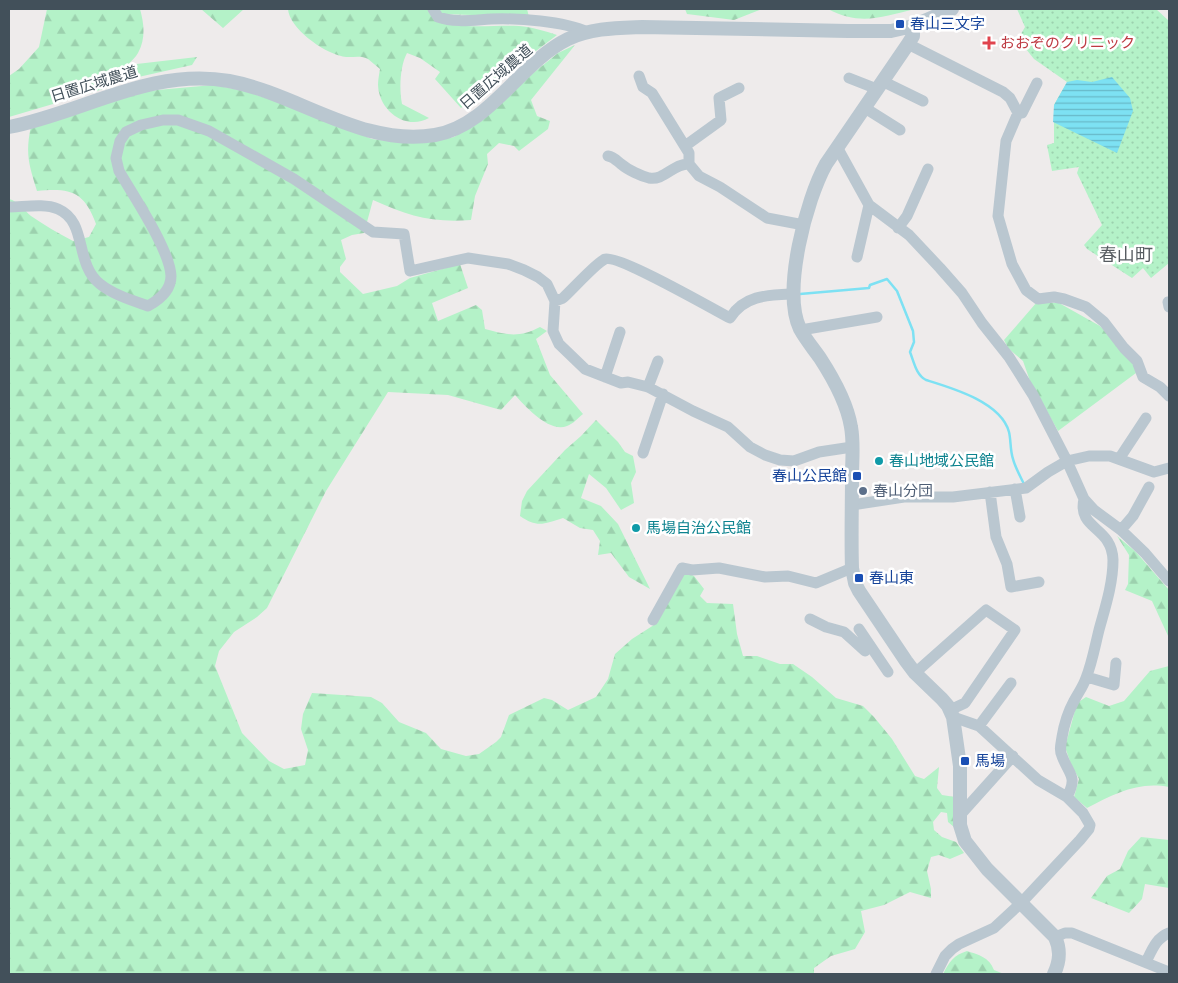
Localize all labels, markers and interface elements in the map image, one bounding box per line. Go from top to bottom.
place label: 春山三文字 [910,15,985,33]
marker: 春山三文字 [894,18,906,30]
place label: おおぞのクリニック [1000,34,1135,52]
marker: おおぞのクリニック [982,36,996,50]
street label: 日置広域農道 [456,41,536,113]
street label: 日置広域農道 [48,62,140,106]
district label: 春山町 [1099,244,1153,266]
place label: 春山地域公民館 [889,452,994,470]
marker: 春山地域公民館 [873,455,885,467]
place label: 春山公民館 [772,467,847,485]
marker: 春山公民館 [851,470,863,482]
place label: 春山分団 [873,482,933,500]
marker: 春山分団 [857,485,869,497]
place label: 馬場自治公民館 [646,519,751,537]
marker: 馬場自治公民館 [630,522,642,534]
place label: 春山東 [869,569,914,587]
marker: 春山東 [853,572,865,584]
place label: 馬場 [975,752,1005,770]
marker: 馬場 [959,755,971,767]

